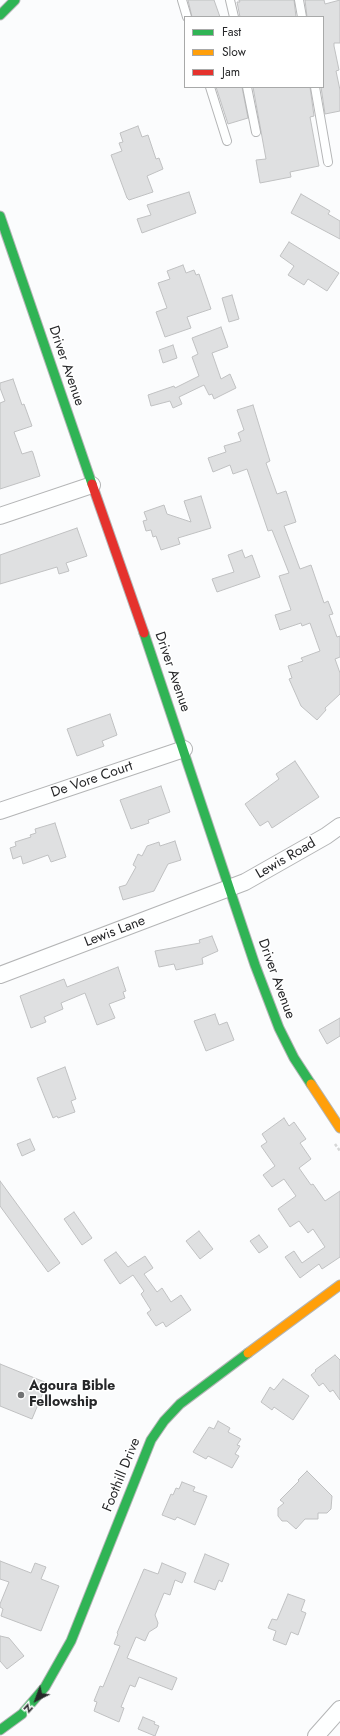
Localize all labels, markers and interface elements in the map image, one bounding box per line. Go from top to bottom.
legend [184,16,324,88]
text: Fast [222,23,241,41]
text: Slow [222,43,246,61]
text: Jam [222,63,240,81]
street label: Driver Avenue [44,324,88,408]
street label: Driver Avenue [150,630,194,714]
street label: De Vore Court [49,758,135,802]
street label: Lewis Road [253,835,319,883]
street label: Lewis Lane [82,913,148,951]
street label: Driver Avenue [254,937,298,1021]
place label: Agoura Bible Fellowship [29,1379,115,1412]
marker: Agoura Bible Fellowship [16,1390,26,1400]
street label: Foothill Drive [100,1436,144,1514]
north arrow [16,1680,56,1720]
text: N [19,1700,37,1718]

